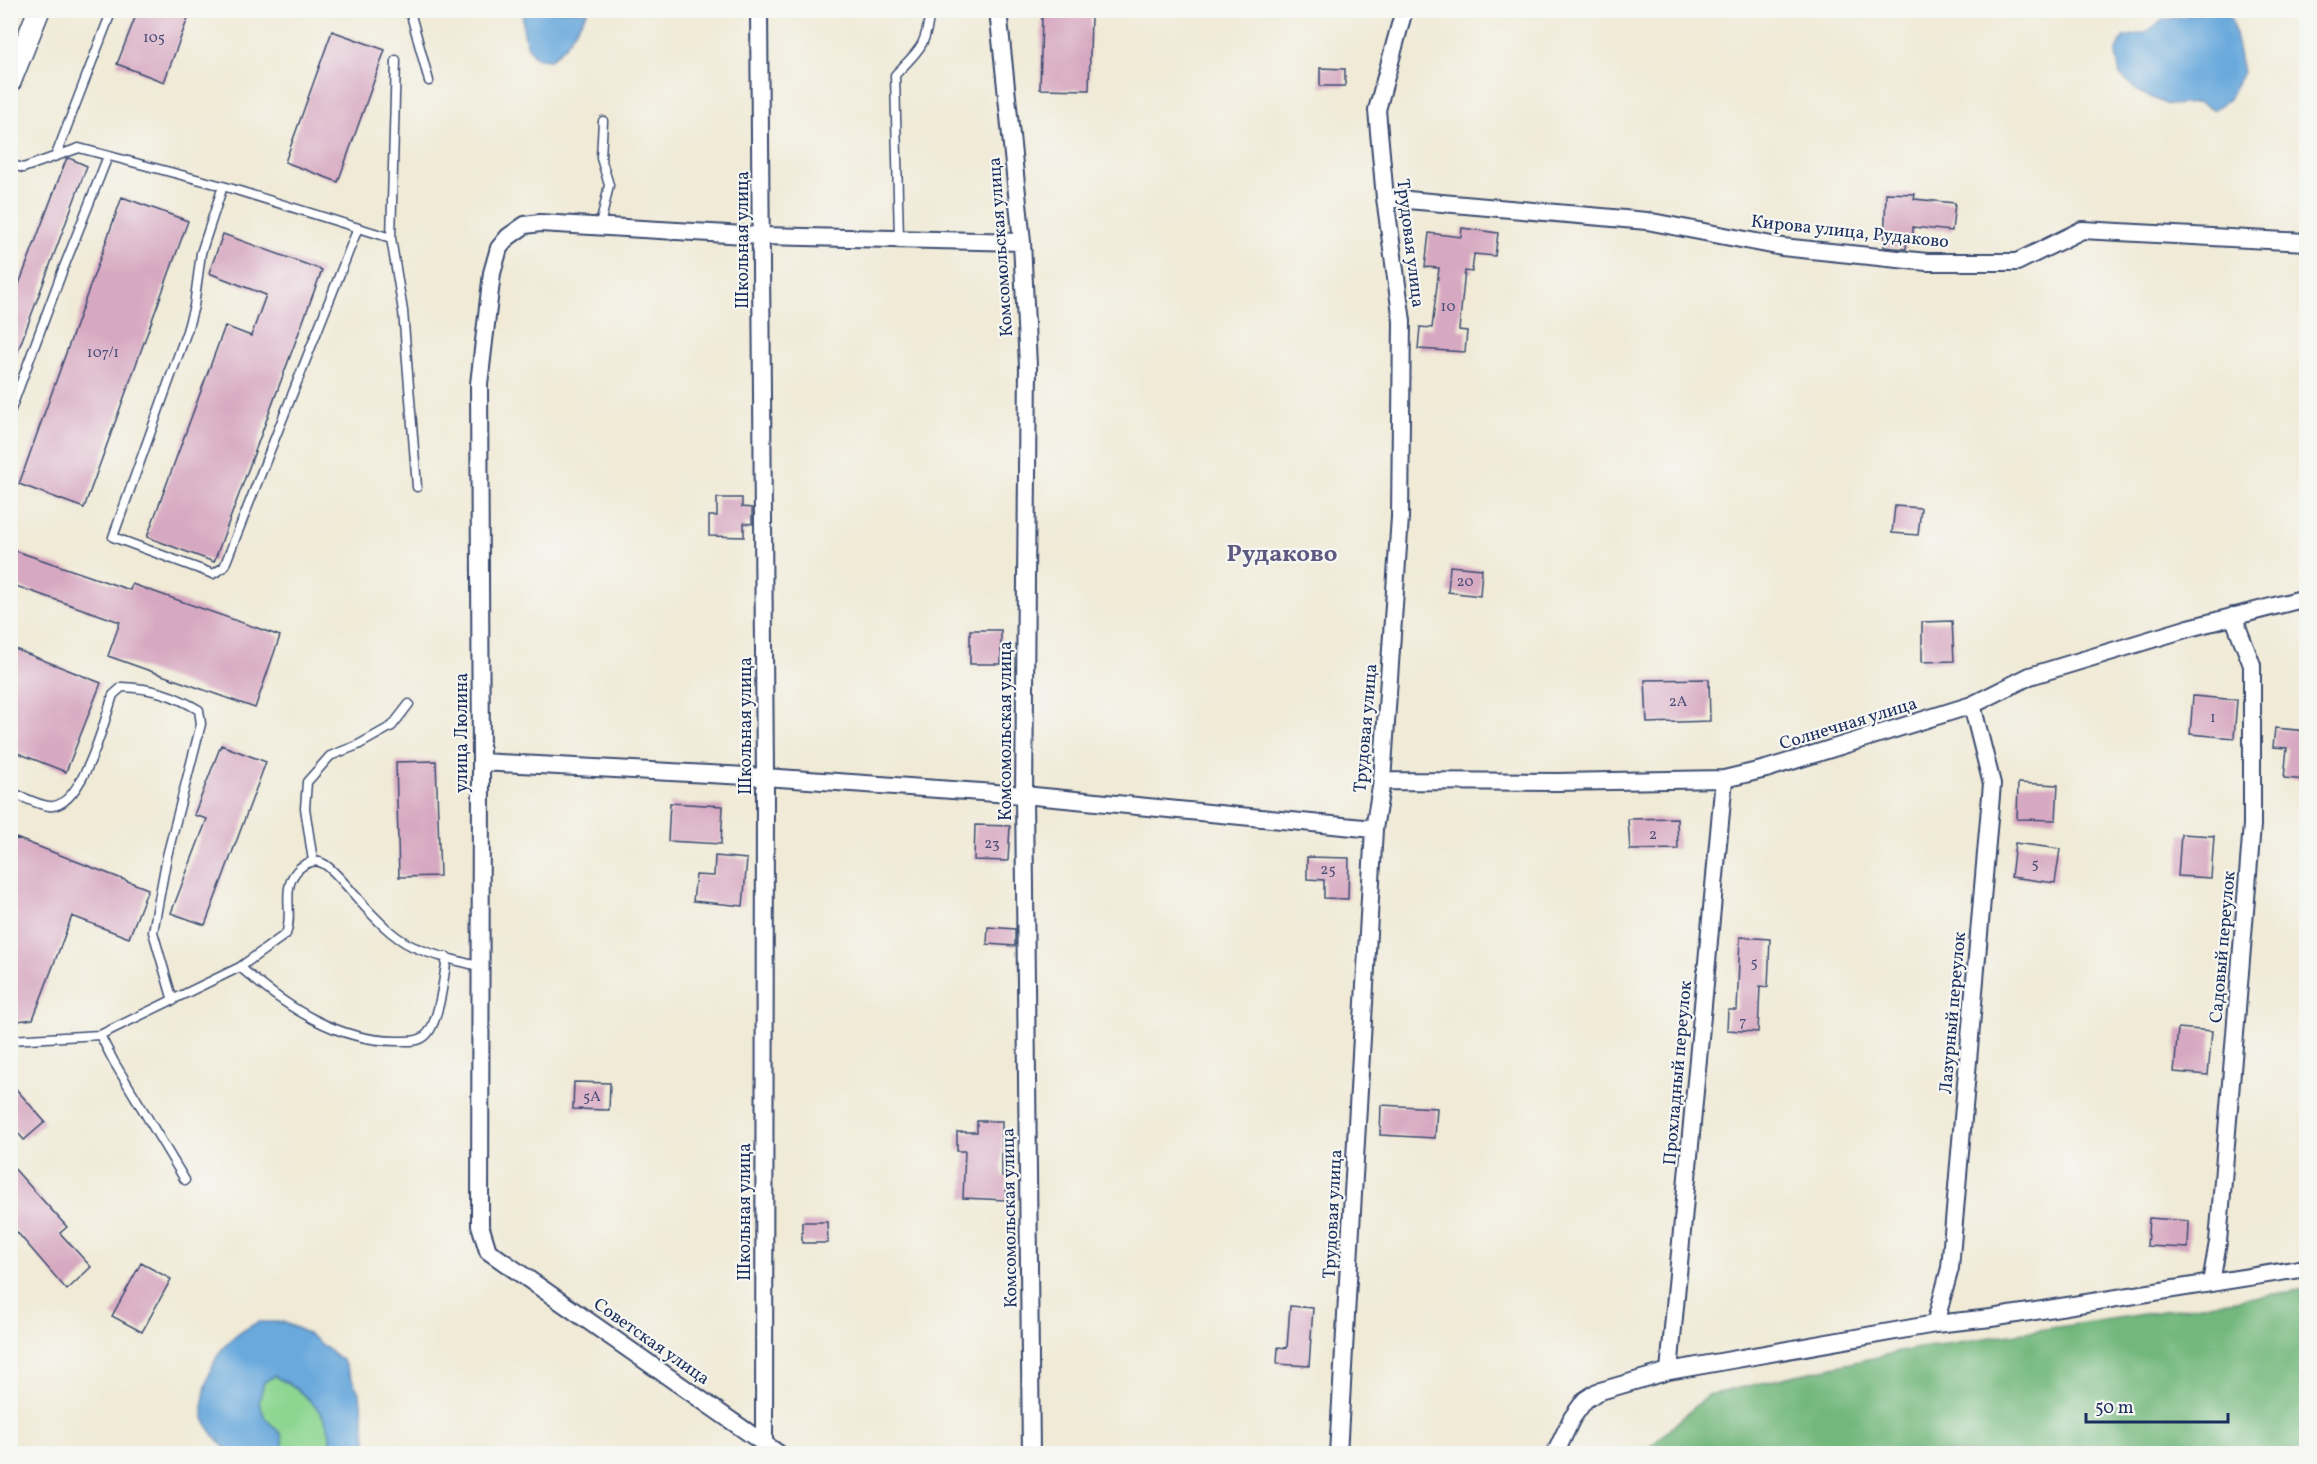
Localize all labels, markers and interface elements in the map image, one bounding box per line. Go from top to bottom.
house number: 105 [143,28,165,49]
street label: Комсомольская улица [983,156,1020,338]
street label: Школьная улица [731,171,756,309]
street label: Трудовая улица [1389,177,1430,309]
street label: Кирова улица, Рудаково [1750,210,1950,255]
house number: 10 [1441,297,1455,318]
house number: 107/1 [87,343,119,364]
district label: Рудаково [1227,538,1337,572]
house number: 20 [1457,572,1473,593]
street label: Комсомольская улица [994,641,1019,821]
street label: Школьная улица [734,657,759,795]
street label: Трудовая улица [1348,662,1385,794]
street label: улица Люлина [450,673,475,793]
house number: 2А [1669,692,1688,713]
street label: Солнечная улица [1777,692,1920,757]
house number: 1 [2210,708,2216,729]
house number: 2 [1649,825,1657,846]
house number: 23 [984,834,1000,855]
house number: 5 [2031,854,2039,875]
house number: 25 [1320,860,1336,881]
street label: Садовый переулок [2204,870,2243,1024]
street label: Лазурный переулок [1934,931,1973,1095]
house number: 5 [1750,953,1758,974]
street label: Прохладный переулок [1658,979,1699,1167]
house number: 7 [1739,1012,1747,1033]
house number: 5А [583,1087,601,1108]
street label: Комсомольская улица [996,1128,1025,1308]
street label: Школьная улица [733,1143,758,1281]
street label: Трудовая улица [1318,1149,1349,1279]
street label: Советская улица [588,1293,714,1392]
scale bar [2086,1386,2228,1424]
text: 50 m [2095,1396,2134,1421]

